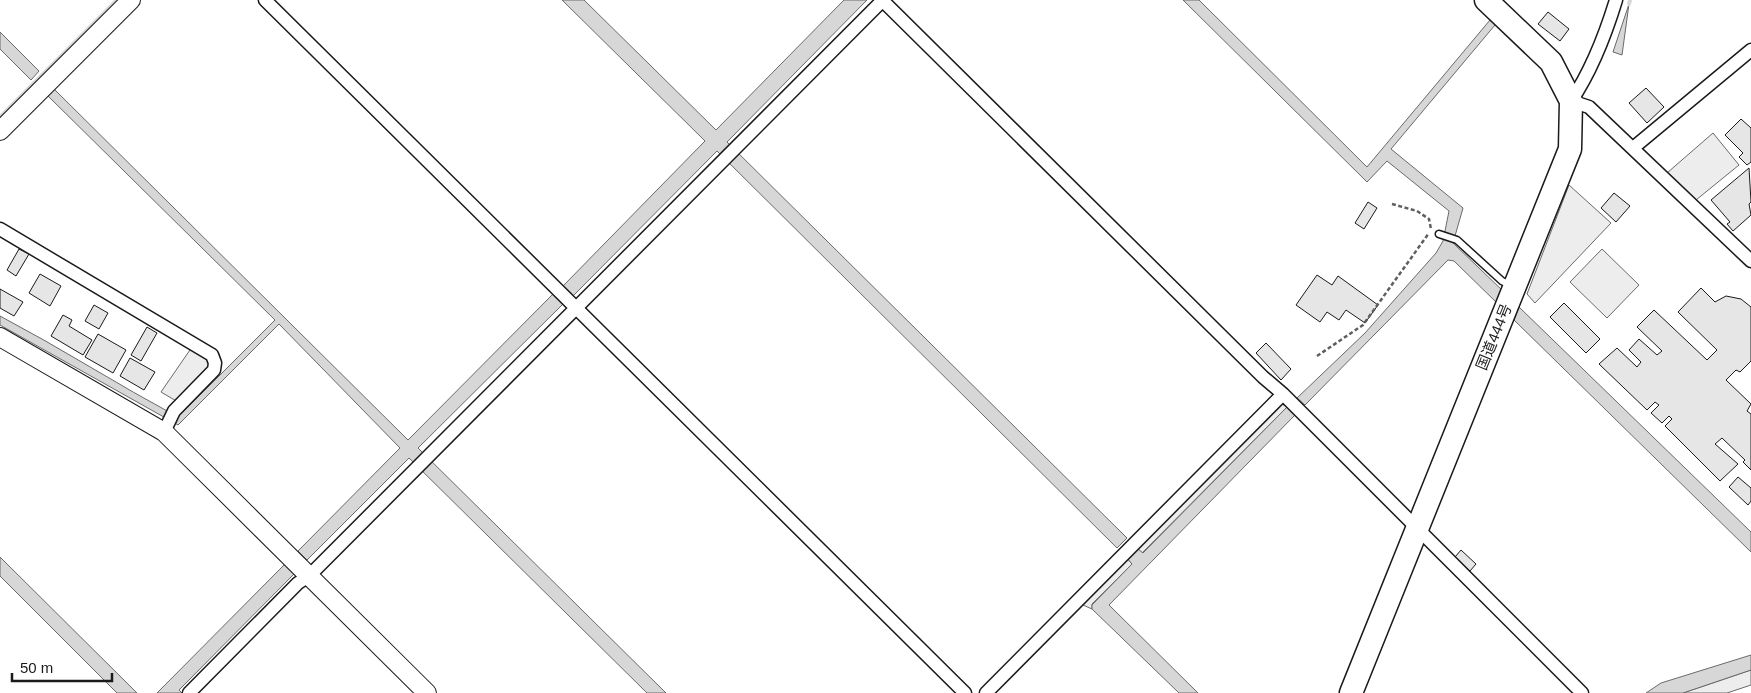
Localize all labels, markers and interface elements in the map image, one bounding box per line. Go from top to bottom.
street label: 国道444号 [1473,301,1515,372]
scale bar [12,650,112,682]
text: 50 m [20,659,53,676]

